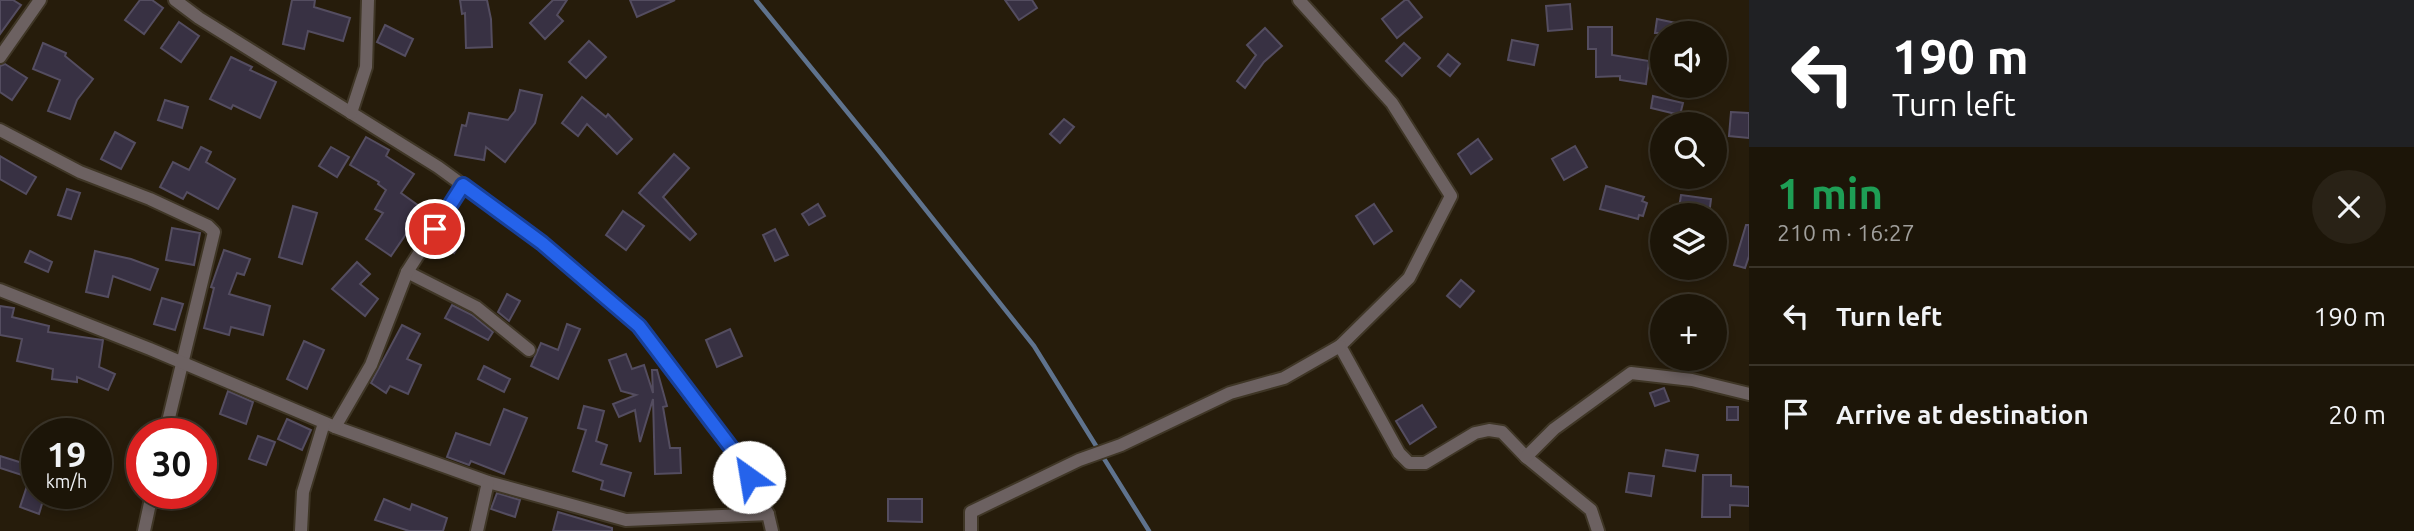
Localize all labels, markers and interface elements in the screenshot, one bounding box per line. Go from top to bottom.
map controls [1650,21,1727,371]
button: sound [1650,21,1727,98]
icon: left [1777,28,1868,119]
text: 190 m [1892,28,2029,83]
text: Turn left [1892,86,2016,122]
button: search [1650,112,1727,189]
text: 1 min [1777,170,1883,217]
button: close [2312,170,2386,244]
pin [405,199,465,259]
button: layers [1650,203,1727,280]
icon: arrive [416,210,454,248]
text: 210 m · 16:27 [1777,220,1915,245]
button: + [1650,294,1727,371]
icon: left [1777,297,1815,335]
text: Turn left [1836,302,1942,331]
text: 190 m [2314,302,2386,331]
icon: arrive [1777,395,1815,433]
text: Arrive at destination [1836,400,2089,429]
text: 20 m [2328,400,2386,429]
speed limit sign: 30 [126,418,217,509]
text: 19 [47,434,86,474]
position arrow [712,440,786,514]
text: km/h [46,471,87,491]

